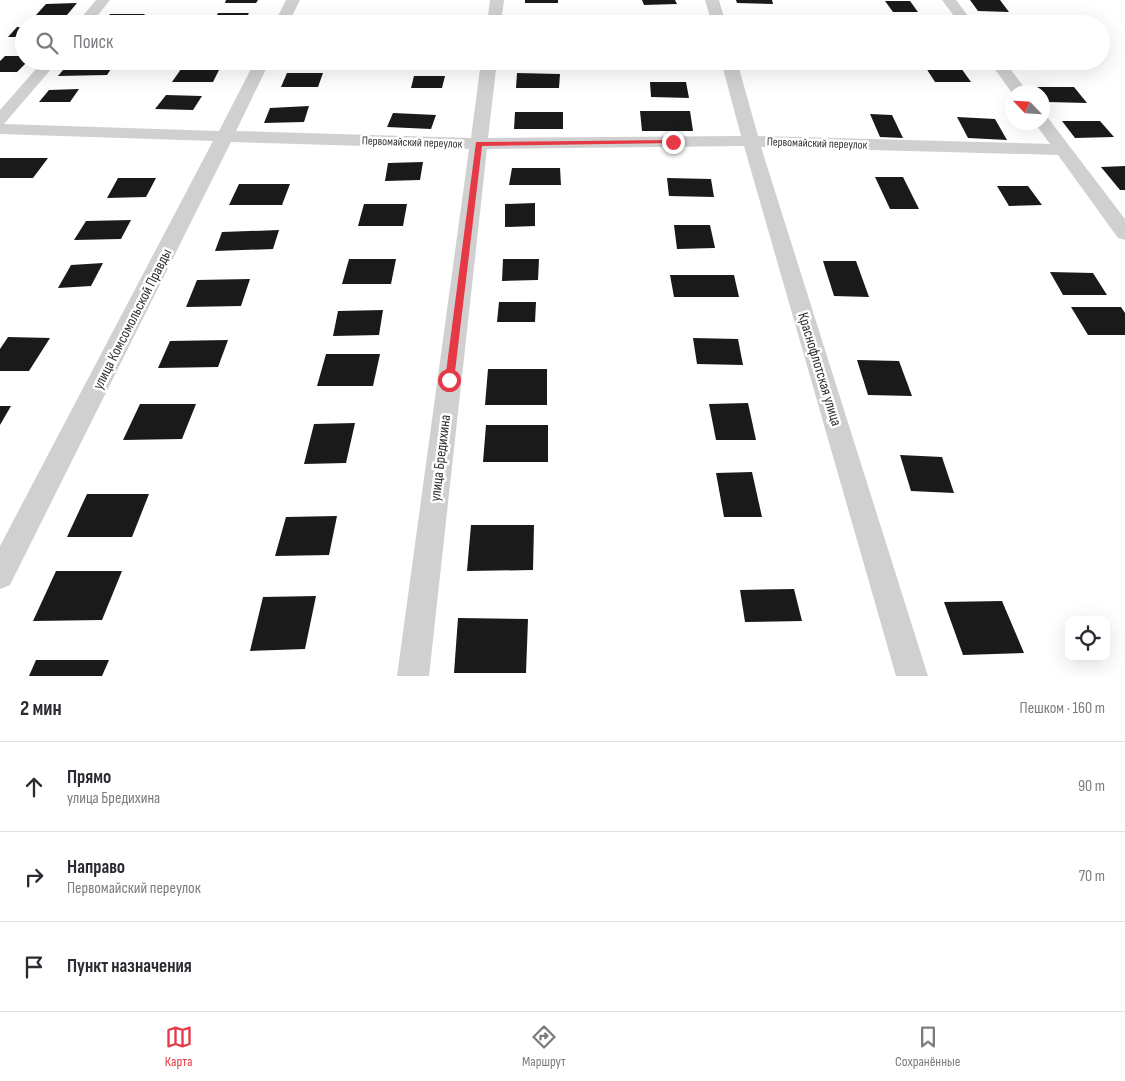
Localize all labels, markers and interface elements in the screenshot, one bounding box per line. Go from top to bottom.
search box [15,15,1110,70]
icon: search [33,29,61,57]
text: Поиск [73,31,113,54]
north arrow [1005,85,1050,130]
route end [662,131,685,154]
street label: Первомайский переулок [362,133,463,152]
street label: Первомайский переулок [767,134,868,153]
street label: улица Комсомольской Правды [89,246,176,393]
street label: Краснофлотская улица [793,310,846,428]
route start [438,369,461,392]
street label: улица Бредихина [426,413,455,503]
map controls [1065,616,1110,661]
button: locate [1065,616,1110,661]
text: 2 мин [20,696,62,721]
text: Пешком · 160 m [1020,699,1105,718]
text: Прямо [67,766,111,789]
icon: ahead [20,773,48,801]
text: 90 m [1078,777,1105,796]
text: улица Бредихина [67,789,160,808]
text: Направо [67,856,125,879]
icon: right [20,863,48,891]
text: 70 m [1079,867,1105,886]
text: Первомайский переулок [67,879,201,898]
icon: arrive [20,953,48,981]
text: Пункт назначения [67,955,192,978]
tab: Карта [165,1023,193,1070]
tab: Маршрут [522,1023,566,1070]
tab: Сохранённые [895,1023,960,1070]

